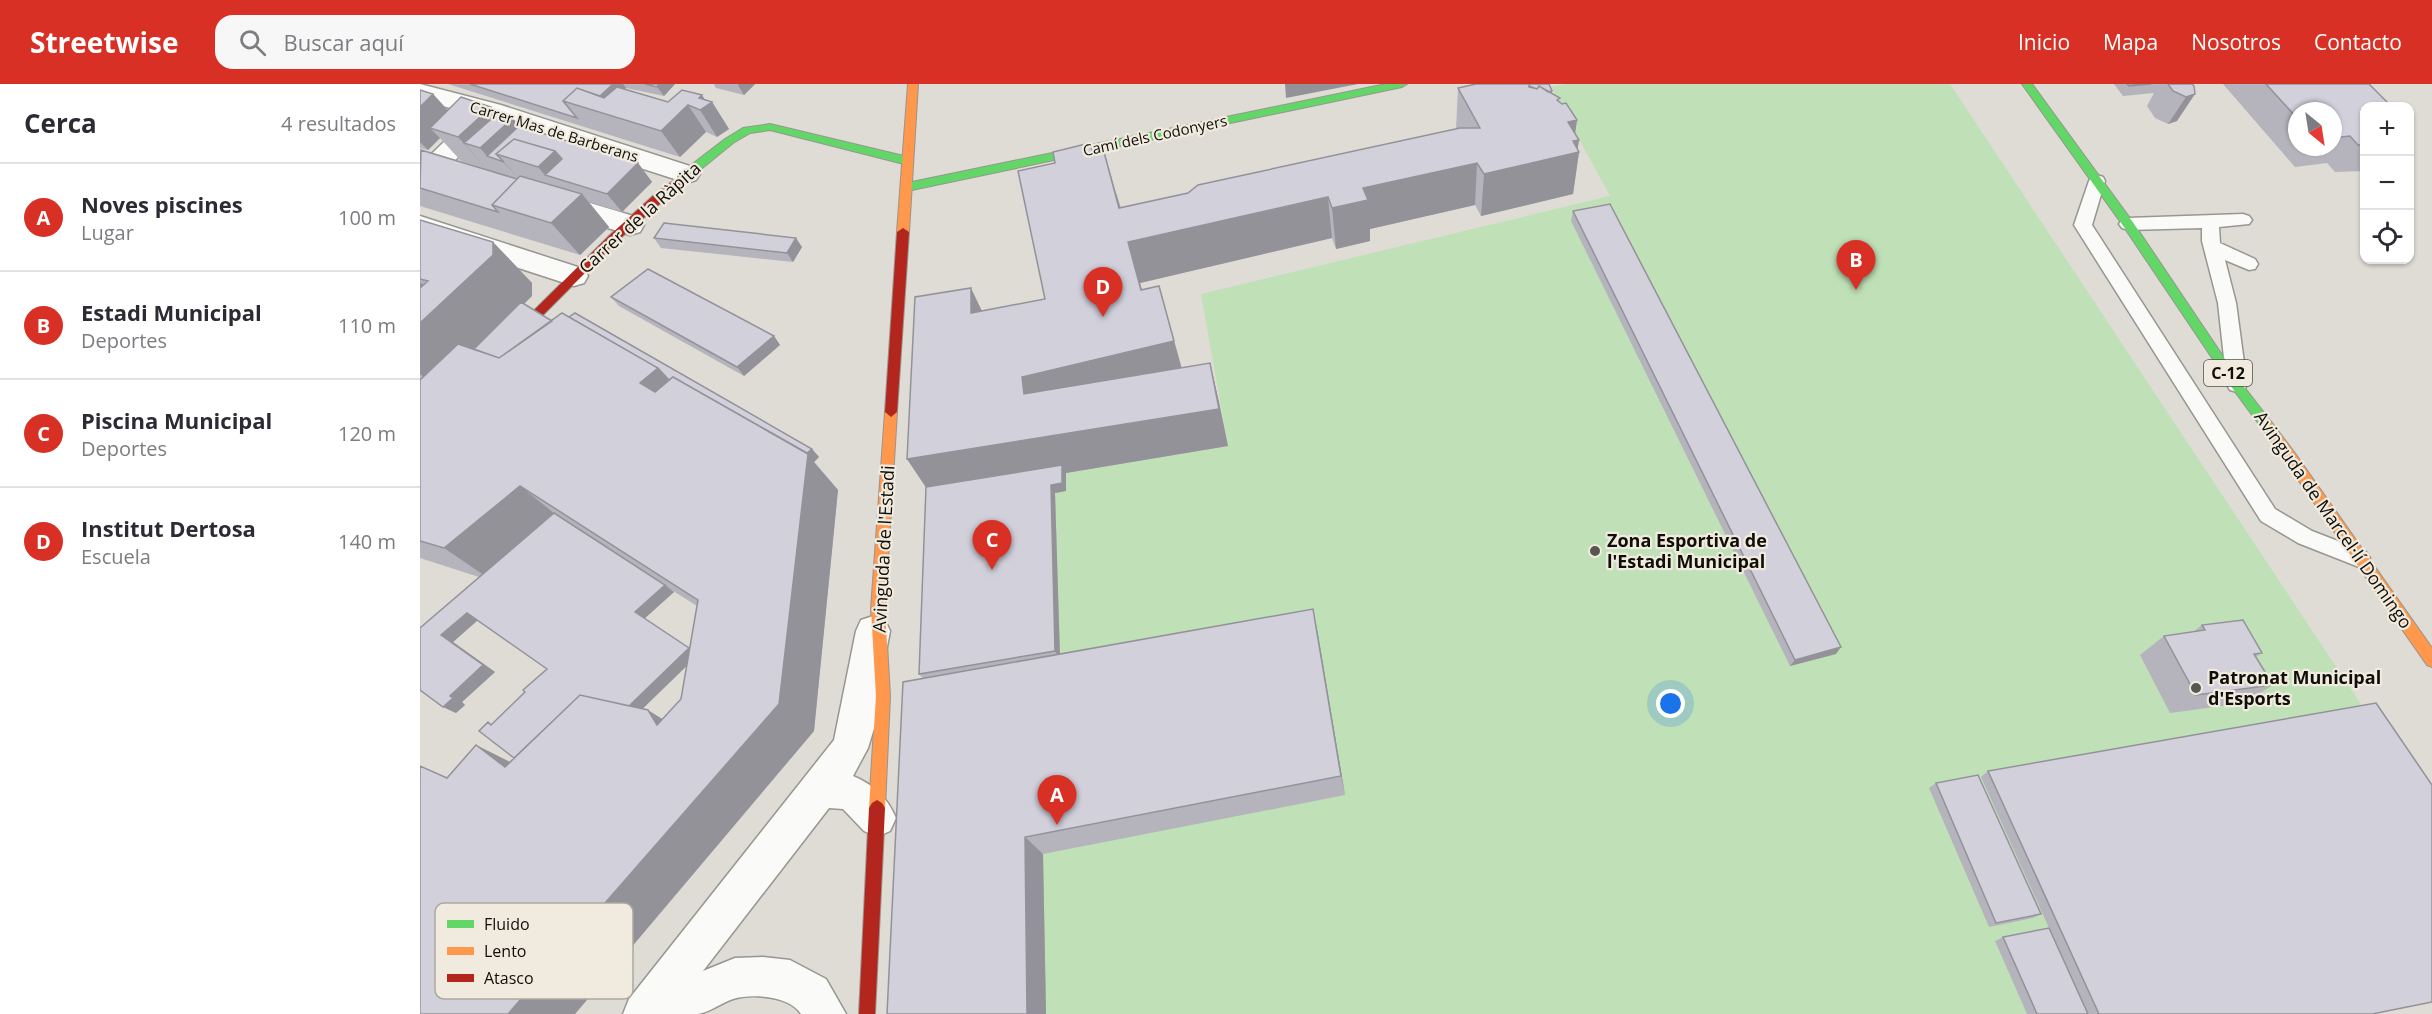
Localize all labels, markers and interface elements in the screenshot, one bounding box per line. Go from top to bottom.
search box [215,15,635,69]
text: Streetwise [30,23,179,61]
icon: search [236,26,269,59]
text: Buscar aquí [284,27,404,57]
text: Inicio [2018,28,2070,56]
text: Mapa [2103,28,2158,56]
text: Nosotros [2191,28,2281,56]
text: Contacto [2314,28,2402,56]
street label: Carrer Mas de Barberans [467,96,641,166]
north arrow [2288,102,2342,156]
map controls [2360,102,2414,264]
button: + [2360,102,2414,156]
text: Cerca [24,105,97,141]
text: 4 resultados [281,110,396,137]
street label: Camí dels Codonyers [1081,110,1229,160]
street label: Carrer de la Ràpita [573,156,705,278]
button: − [2360,156,2414,210]
text: Noves piscines [81,189,243,219]
text: A [37,204,50,231]
text: 100 m [338,204,396,231]
button: locate [2360,210,2414,264]
text: Lugar [81,219,134,246]
pin: B [1836,240,1876,290]
pin: D [1084,268,1122,317]
text: Estadi Municipal [81,297,262,327]
text: B [37,312,50,339]
text: 110 m [338,312,396,339]
text: Deportes [81,327,167,354]
road number: C-12 [2204,360,2252,386]
text: Piscina Municipal [81,405,272,435]
street label: Avinguda de Marcel·lí Domingo [2249,406,2418,633]
text: C [37,420,50,447]
text: 120 m [338,420,396,447]
text: Deportes [81,435,167,462]
street label: Avinguda de l'Estadi [867,465,899,633]
text: Institut Dertosa [81,513,256,543]
pin: C [972,520,1012,570]
text: D [36,528,51,555]
text: 140 m [338,528,396,555]
place label: Zona Esportiva de l'Estadi Municipal [1607,528,1767,573]
text: Escuela [81,543,151,570]
marker: Zona Esportiva de l'Estadi Municipal [1588,544,1602,558]
place label: Patronat Municipal d'Esports [2208,665,2381,710]
marker: Patronat Municipal d'Esports [2189,681,2203,695]
your location [1656,689,1685,718]
pin: A [1038,776,1076,825]
legend [435,903,633,999]
text: Fluido [484,913,530,935]
text: Lento [484,940,526,962]
text: Atasco [484,967,534,989]

